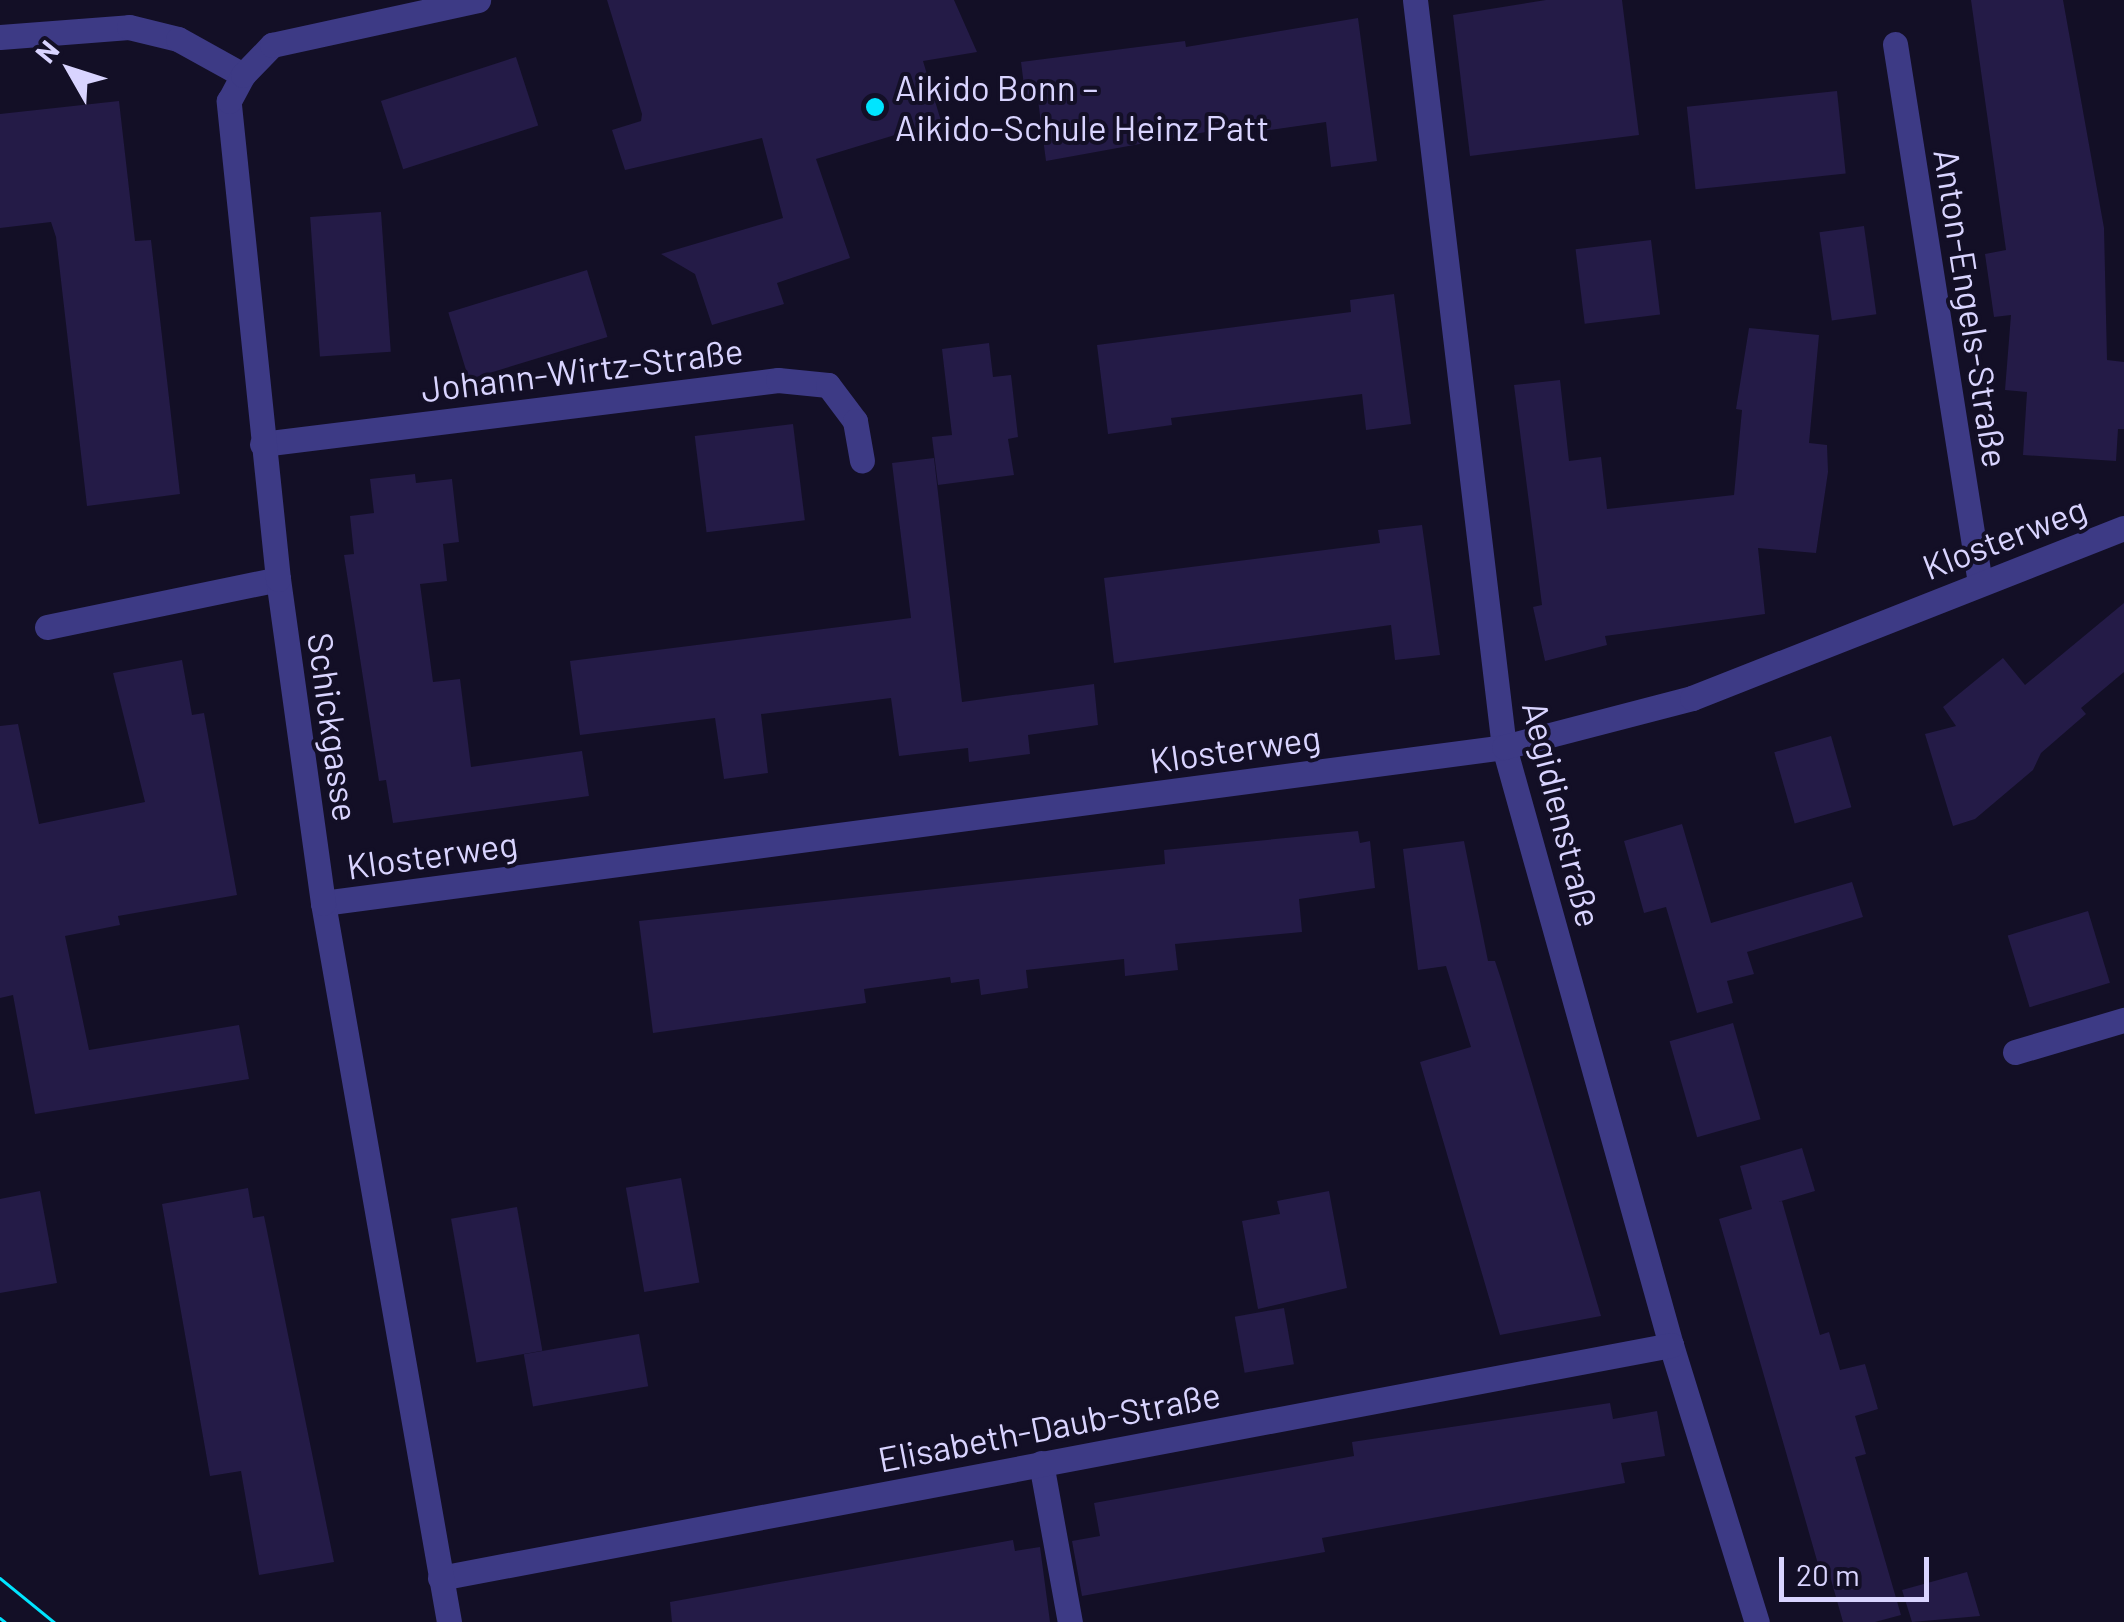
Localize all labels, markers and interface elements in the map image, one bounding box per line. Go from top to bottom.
north arrow [20,20,120,120]
text: N [28,33,66,69]
place label: Aikido Bonn – Aikido-Schule Heinz Patt [895,66,1269,148]
marker: Aikido Bonn – Aikido-Schule Heinz Patt [864,96,886,118]
street label: Anton-Engels-Straße [1926,146,2018,470]
street label: Johann-Wirtz-Straße [419,328,745,410]
street label: Klosterweg [1916,487,2092,587]
street label: Schickgasse [300,630,368,824]
street label: Aegidienstraße [1515,697,1611,931]
street label: Klosterweg [1147,715,1323,781]
street label: Klosterweg [344,821,520,887]
street label: Elisabeth-Daub-Straße [874,1372,1224,1480]
scale bar [1784,1537,1934,1599]
text: 20 m [1796,1556,1860,1592]

